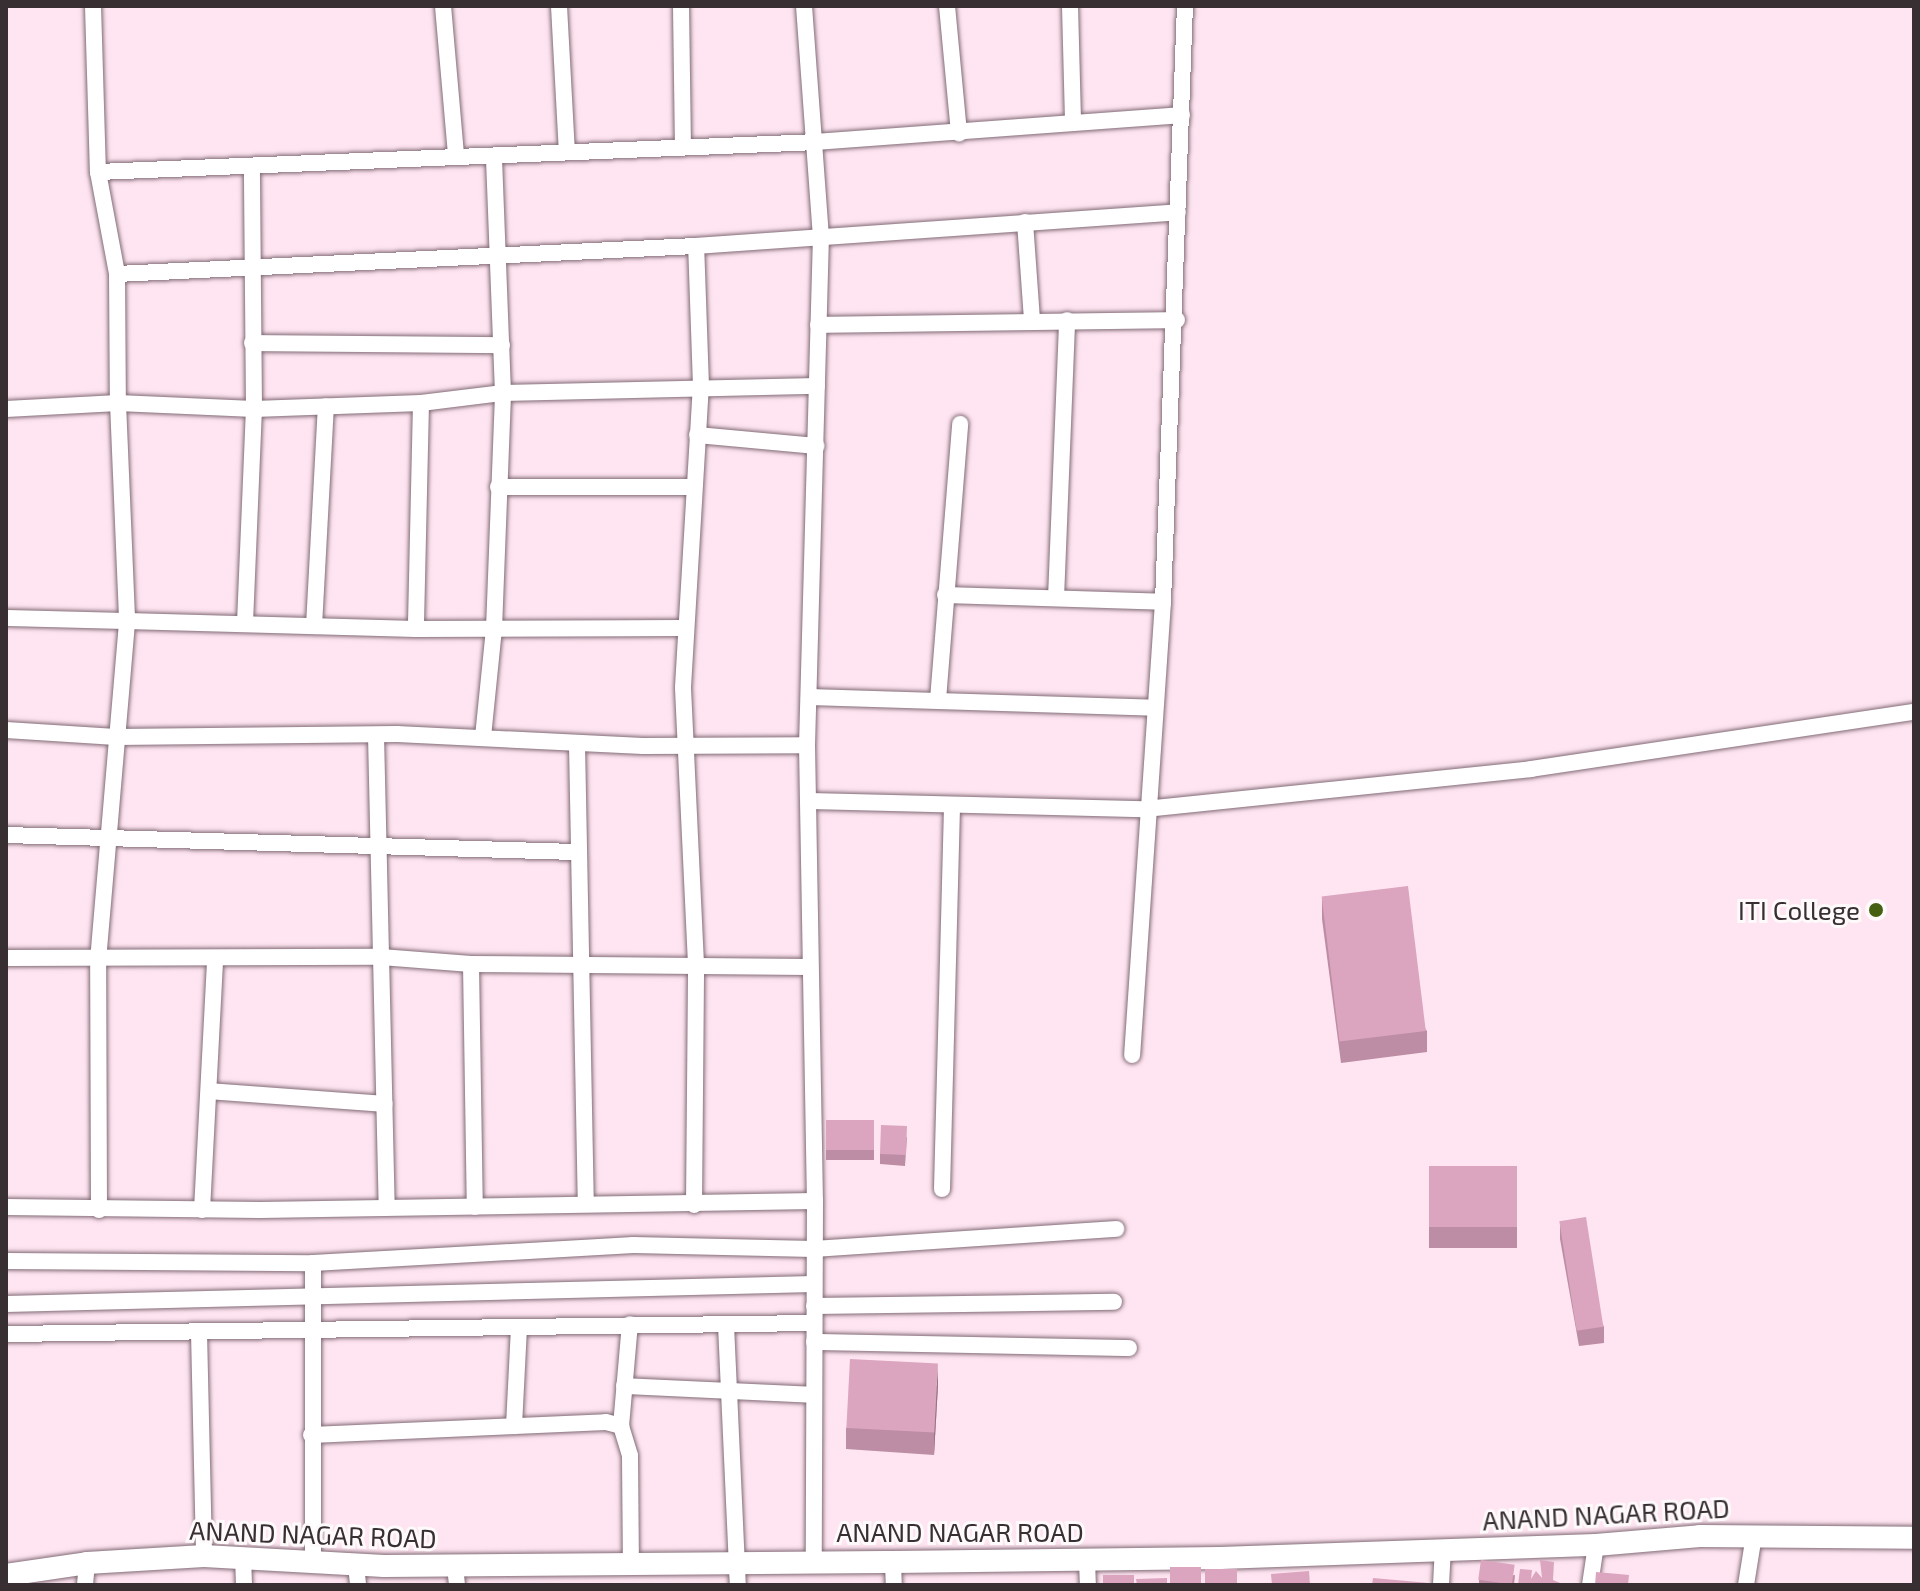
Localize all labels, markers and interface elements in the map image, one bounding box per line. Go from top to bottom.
place label: ITI College [1738,894,1860,926]
marker: ITI College [1867,901,1885,919]
street label: ANAND NAGAR ROAD [1482,1492,1730,1536]
street label: ANAND NAGAR ROAD [189,1514,437,1554]
street label: ANAND NAGAR ROAD [836,1516,1084,1548]

